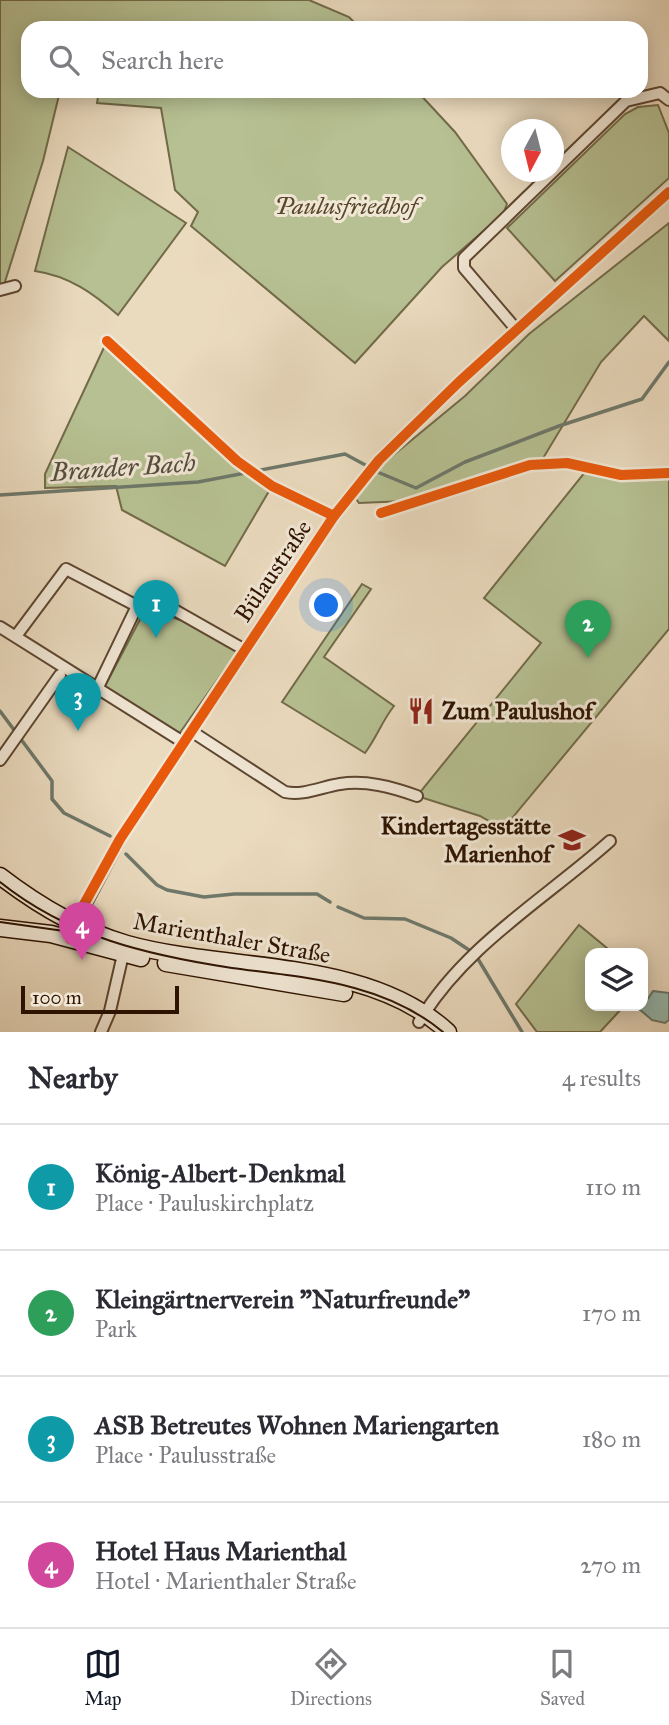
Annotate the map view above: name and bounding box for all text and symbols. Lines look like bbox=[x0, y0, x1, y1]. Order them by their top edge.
search box bbox=[21, 21, 648, 98]
icon: search bbox=[45, 41, 83, 79]
text: Search here bbox=[101, 44, 224, 76]
north arrow bbox=[501, 119, 564, 182]
park label: Paulusfriedhof bbox=[275, 191, 423, 221]
water label: Brander Bach bbox=[48, 446, 197, 488]
street label: Bülaustraße bbox=[228, 514, 318, 628]
pin: 1 bbox=[133, 580, 179, 638]
your location bbox=[309, 588, 343, 622]
pin: 2 bbox=[565, 600, 611, 658]
pin: 3 bbox=[55, 673, 101, 731]
restaurant icon: Zum Paulushof bbox=[406, 696, 436, 726]
place label: Zum Paulushof bbox=[442, 696, 597, 726]
place label: Kindertagesstätte Marienhof bbox=[380, 811, 555, 869]
school or university icon: Kindertagesstätte Marienhof bbox=[557, 825, 587, 855]
pin: 4 bbox=[59, 902, 105, 960]
street label: Marienthaler Straße bbox=[131, 906, 333, 970]
map controls bbox=[585, 948, 648, 1011]
button: layers bbox=[585, 948, 648, 1011]
scale bar bbox=[21, 983, 178, 1015]
text: 100 m bbox=[32, 986, 82, 1009]
text: Nearby bbox=[28, 1060, 118, 1096]
text: 4 results bbox=[562, 1064, 641, 1092]
text: König-Albert-Denkmal bbox=[95, 1157, 345, 1189]
text: 1 bbox=[46, 1173, 56, 1201]
text: 110 m bbox=[585, 1173, 641, 1201]
text: Place · Pauluskirchplatz bbox=[95, 1189, 314, 1217]
text: Kleingärtnerverein "Naturfreunde" bbox=[95, 1283, 470, 1315]
text: 2 bbox=[45, 1299, 57, 1327]
text: 170 m bbox=[582, 1299, 641, 1327]
text: Park bbox=[95, 1315, 137, 1343]
text: ASB Betreutes Wohnen Mariengarten bbox=[95, 1409, 499, 1441]
text: 3 bbox=[46, 1425, 56, 1453]
text: 180 m bbox=[582, 1425, 641, 1453]
text: Place · Paulusstraße bbox=[95, 1441, 276, 1469]
text: Hotel Haus Marienthal bbox=[95, 1535, 347, 1567]
text: 4 bbox=[45, 1551, 57, 1579]
text: 270 m bbox=[580, 1551, 641, 1579]
text: Hotel · Marienthaler Straße bbox=[95, 1567, 357, 1595]
tab: Map bbox=[84, 1645, 122, 1710]
tab: Directions bbox=[290, 1645, 372, 1710]
tab: Saved bbox=[540, 1645, 585, 1710]

